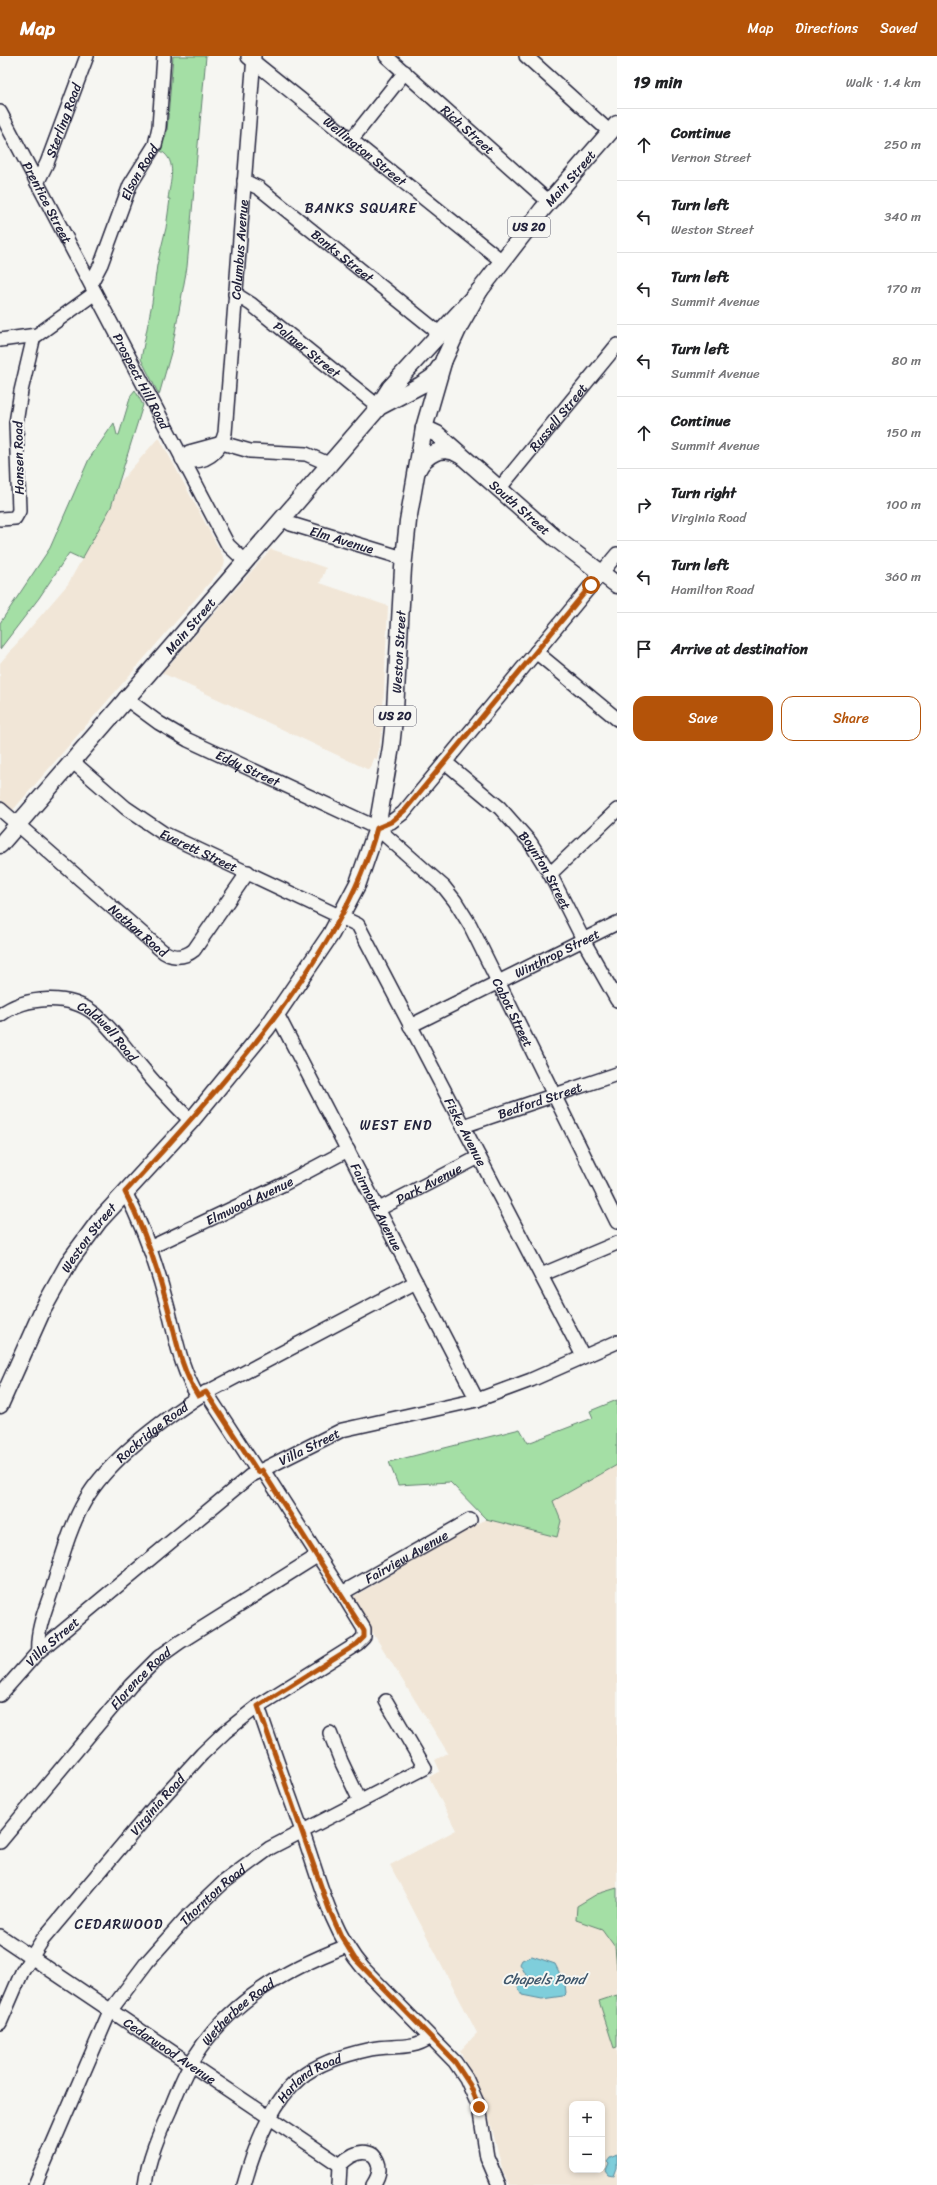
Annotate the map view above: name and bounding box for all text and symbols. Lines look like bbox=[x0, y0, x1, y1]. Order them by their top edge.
text: Map bbox=[20, 12, 55, 45]
text: Map bbox=[747, 16, 773, 41]
text: Directions bbox=[795, 16, 858, 41]
text: Saved bbox=[880, 16, 917, 41]
text: 19 min bbox=[633, 67, 682, 97]
text: Walk · 1.4 km bbox=[846, 71, 921, 94]
street label: Sterling Road bbox=[39, 79, 88, 161]
street label: Rich Street bbox=[435, 99, 500, 161]
street label: Wellington Street bbox=[318, 110, 412, 193]
text: Continue bbox=[671, 120, 731, 146]
text: 250 m bbox=[884, 133, 921, 156]
icon: ahead bbox=[633, 134, 655, 156]
street label: Elson Road bbox=[114, 139, 165, 204]
street label: Main Street bbox=[539, 145, 602, 212]
text: Vernon Street bbox=[671, 146, 751, 169]
street label: Prentice Street bbox=[16, 157, 78, 248]
text: Turn left bbox=[671, 192, 729, 218]
district label: BANKS SQUARE bbox=[305, 196, 417, 221]
street label: Columbus Avenue bbox=[224, 199, 255, 301]
text: 340 m bbox=[884, 205, 921, 228]
icon: left bbox=[633, 206, 655, 228]
road number: US 20 bbox=[508, 217, 550, 237]
text: Weston Street bbox=[671, 218, 754, 241]
street label: Banks Street bbox=[306, 223, 379, 289]
text: Turn left bbox=[671, 264, 729, 290]
text: 170 m bbox=[886, 277, 921, 300]
icon: left bbox=[633, 278, 655, 300]
text: Summit Avenue bbox=[671, 290, 760, 313]
street label: Palmer Street bbox=[268, 315, 346, 384]
street label: Prospect Hill Road bbox=[106, 329, 177, 435]
text: Turn left bbox=[671, 336, 729, 362]
text: 80 m bbox=[892, 349, 921, 372]
icon: left bbox=[633, 350, 655, 372]
text: Summit Avenue bbox=[671, 362, 760, 385]
street label: Russell Street bbox=[523, 378, 594, 457]
text: Continue bbox=[671, 408, 731, 434]
street label: Hansen Road bbox=[6, 420, 31, 495]
text: 150 m bbox=[886, 421, 921, 444]
icon: ahead bbox=[633, 422, 655, 444]
text: Summit Avenue bbox=[671, 434, 760, 457]
street label: South Street bbox=[484, 474, 556, 541]
text: Turn right bbox=[671, 480, 736, 506]
text: 100 m bbox=[886, 493, 921, 516]
icon: right bbox=[633, 494, 655, 516]
text: Virginia Road bbox=[671, 506, 746, 529]
street label: Elm Avenue bbox=[307, 519, 377, 560]
text: Turn left bbox=[671, 552, 729, 578]
text: 360 m bbox=[885, 565, 921, 588]
icon: left bbox=[633, 566, 655, 588]
route start bbox=[582, 576, 600, 594]
text: Hamilton Road bbox=[671, 578, 754, 601]
street label: Main Street bbox=[159, 592, 222, 660]
street label: Weston Street bbox=[385, 609, 413, 694]
text: Arrive at destination bbox=[671, 636, 808, 662]
icon: arrive bbox=[633, 638, 655, 660]
button: Save bbox=[633, 696, 773, 741]
button: Share bbox=[781, 696, 921, 741]
road number: US 20 bbox=[374, 706, 416, 726]
street label: Eddy Street bbox=[212, 743, 285, 794]
street label: Everett Street bbox=[156, 822, 242, 879]
street label: Boynton Street bbox=[513, 825, 577, 914]
street label: Nathan Road bbox=[103, 898, 173, 964]
street label: Winthrop Street bbox=[510, 922, 604, 984]
street label: Cabot Street bbox=[486, 974, 540, 1051]
street label: Caldwell Road bbox=[74, 994, 144, 1068]
street label: Bedford Street bbox=[495, 1076, 586, 1126]
street label: Fiske Avenue bbox=[438, 1093, 493, 1171]
district label: WEST END bbox=[360, 1113, 432, 1138]
street label: Park Avenue bbox=[392, 1157, 466, 1210]
street label: Fairmont Avenue bbox=[344, 1159, 409, 1255]
street label: Elmwood Avenue bbox=[202, 1170, 298, 1232]
street label: Weston Street bbox=[55, 1197, 123, 1277]
street label: Rockridge Road bbox=[110, 1395, 194, 1469]
street label: Villa Street bbox=[275, 1422, 344, 1472]
street label: Fairview Avenue bbox=[360, 1524, 453, 1590]
street label: Villa Street bbox=[20, 1611, 85, 1672]
street label: Florence Road bbox=[104, 1640, 177, 1715]
street label: Virginia Road bbox=[124, 1768, 191, 1841]
street label: Thornton Road bbox=[174, 1858, 252, 1931]
district label: CEDARWOOD bbox=[75, 1912, 163, 1937]
water label: Chapels Pond bbox=[503, 1967, 589, 1992]
street label: Wetherbee Road bbox=[195, 1972, 280, 2050]
street label: Cedarwood Avenue bbox=[119, 2011, 221, 2091]
street label: Harland Road bbox=[271, 2047, 346, 2108]
route end bbox=[470, 2098, 488, 2116]
map controls bbox=[569, 2101, 605, 2173]
button: + bbox=[569, 2101, 605, 2137]
button: − bbox=[569, 2137, 605, 2173]

